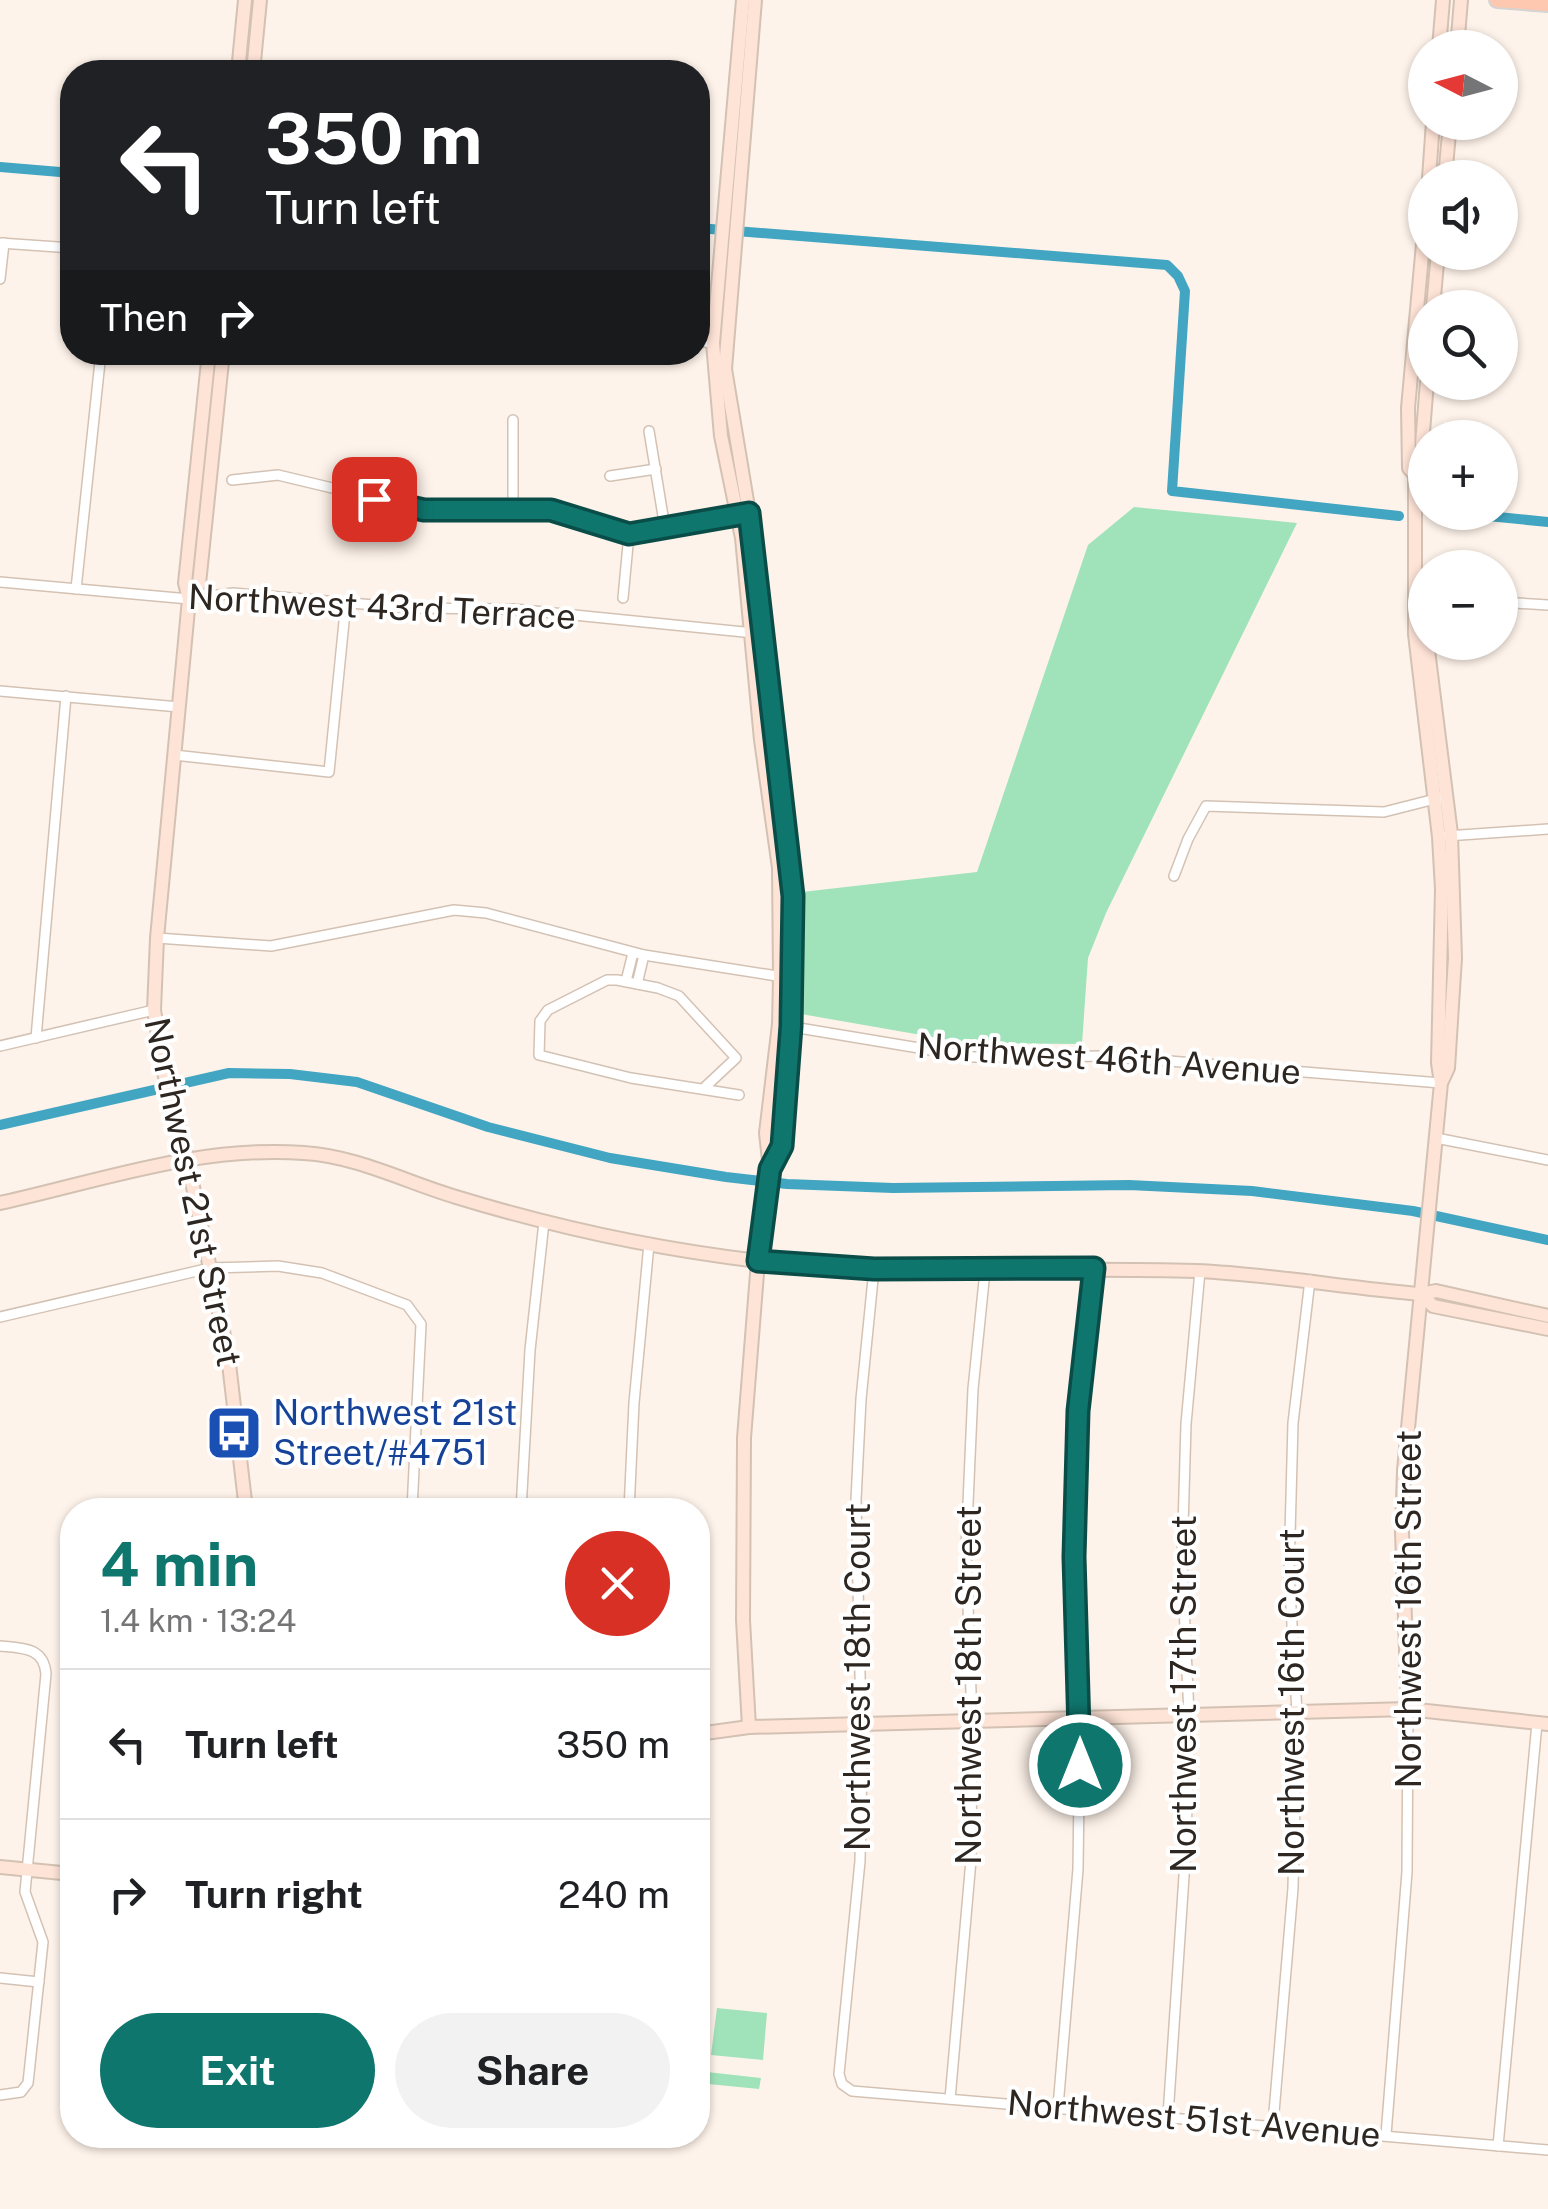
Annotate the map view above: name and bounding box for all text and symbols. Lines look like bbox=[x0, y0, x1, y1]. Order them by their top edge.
north arrow bbox=[1408, 30, 1518, 140]
map controls bbox=[1408, 30, 1518, 660]
text: 350 m bbox=[265, 97, 482, 180]
icon: left bbox=[100, 100, 230, 230]
button: sound bbox=[1408, 160, 1518, 270]
text: Turn left bbox=[265, 181, 441, 234]
icon: right bbox=[208, 290, 263, 345]
button: search bbox=[1408, 290, 1518, 400]
text: Then bbox=[100, 295, 188, 340]
button: + bbox=[1408, 420, 1518, 530]
pin bbox=[332, 457, 417, 542]
icon: arrive bbox=[347, 472, 402, 527]
button: − bbox=[1408, 550, 1518, 660]
street label: Northwest 43rd Terrace bbox=[187, 576, 577, 637]
street label: Northwest 21st Street bbox=[137, 1014, 250, 1370]
street label: Northwest 46th Avenue bbox=[916, 1025, 1302, 1092]
place label: Northwest 21st Street/#4751 bbox=[273, 1392, 517, 1473]
bus stop icon: Northwest 21st Street/#4751 bbox=[204, 1403, 264, 1463]
street label: Northwest 16th Street bbox=[1388, 1430, 1429, 1788]
street label: Northwest 18th Court bbox=[837, 1503, 878, 1851]
street label: Northwest 18th Street bbox=[948, 1505, 989, 1865]
street label: Northwest 17th Street bbox=[1163, 1515, 1204, 1873]
street label: Northwest 16th Court bbox=[1271, 1528, 1312, 1876]
text: 4 min bbox=[100, 1529, 258, 1600]
button: close bbox=[565, 1531, 670, 1636]
text: 1.4 km · 13:24 bbox=[100, 1602, 296, 1639]
position arrow bbox=[1028, 1713, 1132, 1817]
icon: left bbox=[100, 1717, 155, 1772]
text: Turn left bbox=[185, 1722, 339, 1767]
text: 350 m bbox=[556, 1722, 670, 1767]
icon: right bbox=[100, 1867, 155, 1922]
text: Turn right bbox=[185, 1872, 363, 1917]
text: 240 m bbox=[558, 1872, 670, 1917]
button: Exit bbox=[100, 2013, 375, 2128]
button: Share bbox=[395, 2013, 670, 2128]
street label: Northwest 51st Avenue bbox=[1006, 2082, 1382, 2155]

